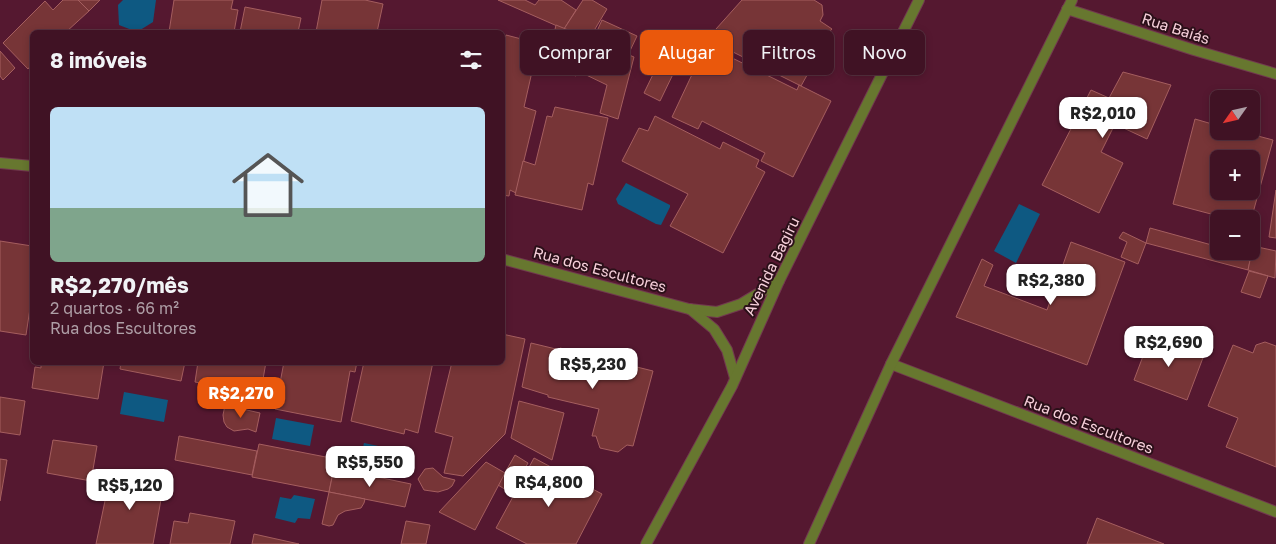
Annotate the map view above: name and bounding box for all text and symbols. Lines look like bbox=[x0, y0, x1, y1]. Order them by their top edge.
street label: Rua Baiás bbox=[1140, 9, 1212, 47]
chip: Comprar bbox=[520, 30, 630, 75]
chip: Alugar bbox=[640, 30, 733, 75]
chip: Filtros bbox=[743, 30, 834, 75]
chip: Novo bbox=[844, 30, 925, 75]
icon: filters bbox=[457, 46, 485, 74]
text: 8 imóveis bbox=[50, 47, 147, 73]
north arrow bbox=[1210, 90, 1260, 140]
map controls bbox=[1210, 90, 1260, 260]
pin: R$2,010 bbox=[1057, 96, 1149, 139]
text: R$2,010 bbox=[1070, 103, 1136, 123]
icon: home bbox=[223, 140, 313, 230]
button: + bbox=[1210, 150, 1260, 200]
button: − bbox=[1210, 210, 1260, 260]
street label: Avenida Bagiru bbox=[739, 214, 803, 318]
street label: Rua dos Escultores bbox=[531, 243, 669, 295]
pin: R$2,380 bbox=[1005, 264, 1097, 306]
text: R$2,380 bbox=[1017, 270, 1085, 290]
text: R$2,270/mês bbox=[50, 272, 189, 298]
text: 2 quartos · 66 m² bbox=[50, 298, 179, 318]
text: Rua dos Escultores bbox=[50, 318, 196, 338]
pin: R$2,690 bbox=[1123, 326, 1215, 368]
text: R$2,690 bbox=[1135, 332, 1203, 352]
pin: R$5,230 bbox=[547, 348, 639, 390]
text: R$5,230 bbox=[560, 354, 626, 374]
pin: R$2,270 bbox=[195, 376, 287, 419]
text: R$2,270 bbox=[208, 383, 274, 403]
street label: Rua dos Escultores bbox=[1022, 391, 1156, 457]
pin: R$5,550 bbox=[324, 446, 416, 488]
text: R$5,550 bbox=[337, 452, 403, 472]
pin: R$4,800 bbox=[503, 466, 595, 508]
pin: R$5,120 bbox=[84, 468, 176, 511]
text: R$4,800 bbox=[515, 472, 583, 492]
text: R$5,120 bbox=[97, 475, 163, 495]

